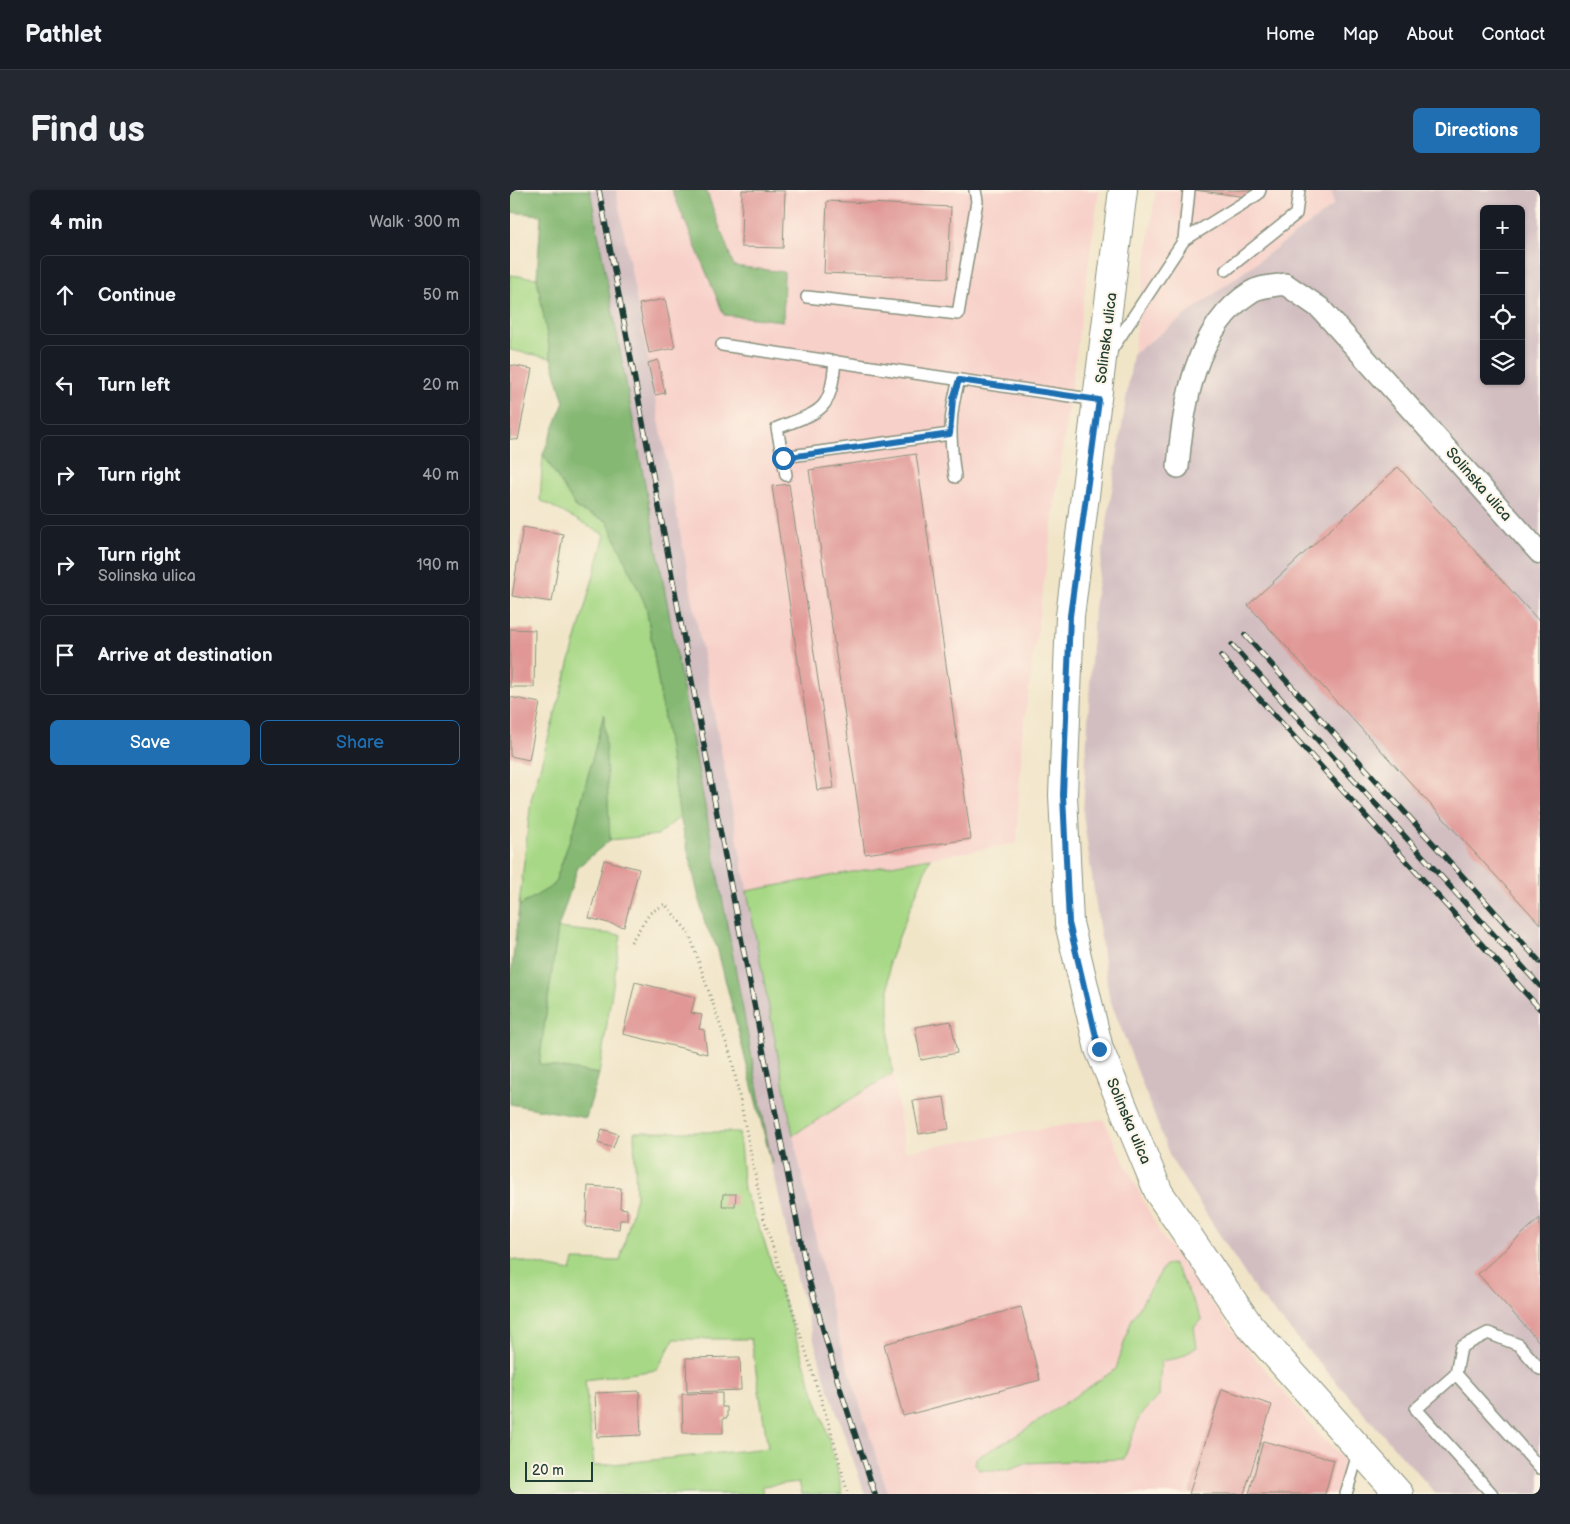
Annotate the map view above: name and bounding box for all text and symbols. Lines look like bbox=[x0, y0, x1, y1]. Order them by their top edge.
text: Pathlet bbox=[25, 20, 102, 49]
text: Home bbox=[1266, 24, 1315, 45]
text: Map bbox=[1343, 24, 1379, 45]
text: About bbox=[1407, 24, 1454, 45]
text: Contact bbox=[1482, 24, 1545, 45]
button: Directions bbox=[1413, 108, 1540, 153]
text: Find us bbox=[30, 109, 145, 152]
map controls bbox=[1480, 205, 1525, 385]
button: + bbox=[1480, 205, 1525, 250]
text: 4 min bbox=[50, 210, 103, 235]
text: Walk · 300 m bbox=[369, 213, 460, 232]
button: − bbox=[1480, 250, 1525, 295]
icon: ahead bbox=[51, 281, 79, 309]
text: Continue bbox=[98, 284, 176, 307]
text: 50 m bbox=[423, 286, 459, 305]
street label: Solinska ulica bbox=[1091, 291, 1122, 385]
button: locate bbox=[1480, 295, 1525, 340]
button: layers bbox=[1480, 340, 1525, 385]
icon: left bbox=[51, 371, 79, 399]
text: Turn left bbox=[98, 374, 170, 397]
text: 20 m bbox=[423, 376, 459, 395]
street label: Solinska ulica bbox=[1441, 444, 1516, 525]
route start bbox=[772, 447, 795, 470]
icon: right bbox=[51, 461, 79, 489]
text: Turn right bbox=[98, 464, 181, 487]
text: 40 m bbox=[422, 466, 459, 485]
text: Turn right bbox=[98, 544, 181, 567]
icon: right bbox=[51, 551, 79, 579]
text: 190 m bbox=[417, 556, 459, 575]
text: Solinska ulica bbox=[98, 567, 196, 586]
icon: arrive bbox=[51, 641, 79, 669]
text: Arrive at destination bbox=[98, 644, 273, 667]
button: Save bbox=[50, 720, 250, 765]
button: Share bbox=[260, 720, 460, 765]
route end bbox=[1088, 1038, 1111, 1061]
street label: Solinska ulica bbox=[1102, 1075, 1155, 1167]
scale bar bbox=[525, 1459, 592, 1482]
text: 20 m bbox=[532, 1462, 564, 1479]

